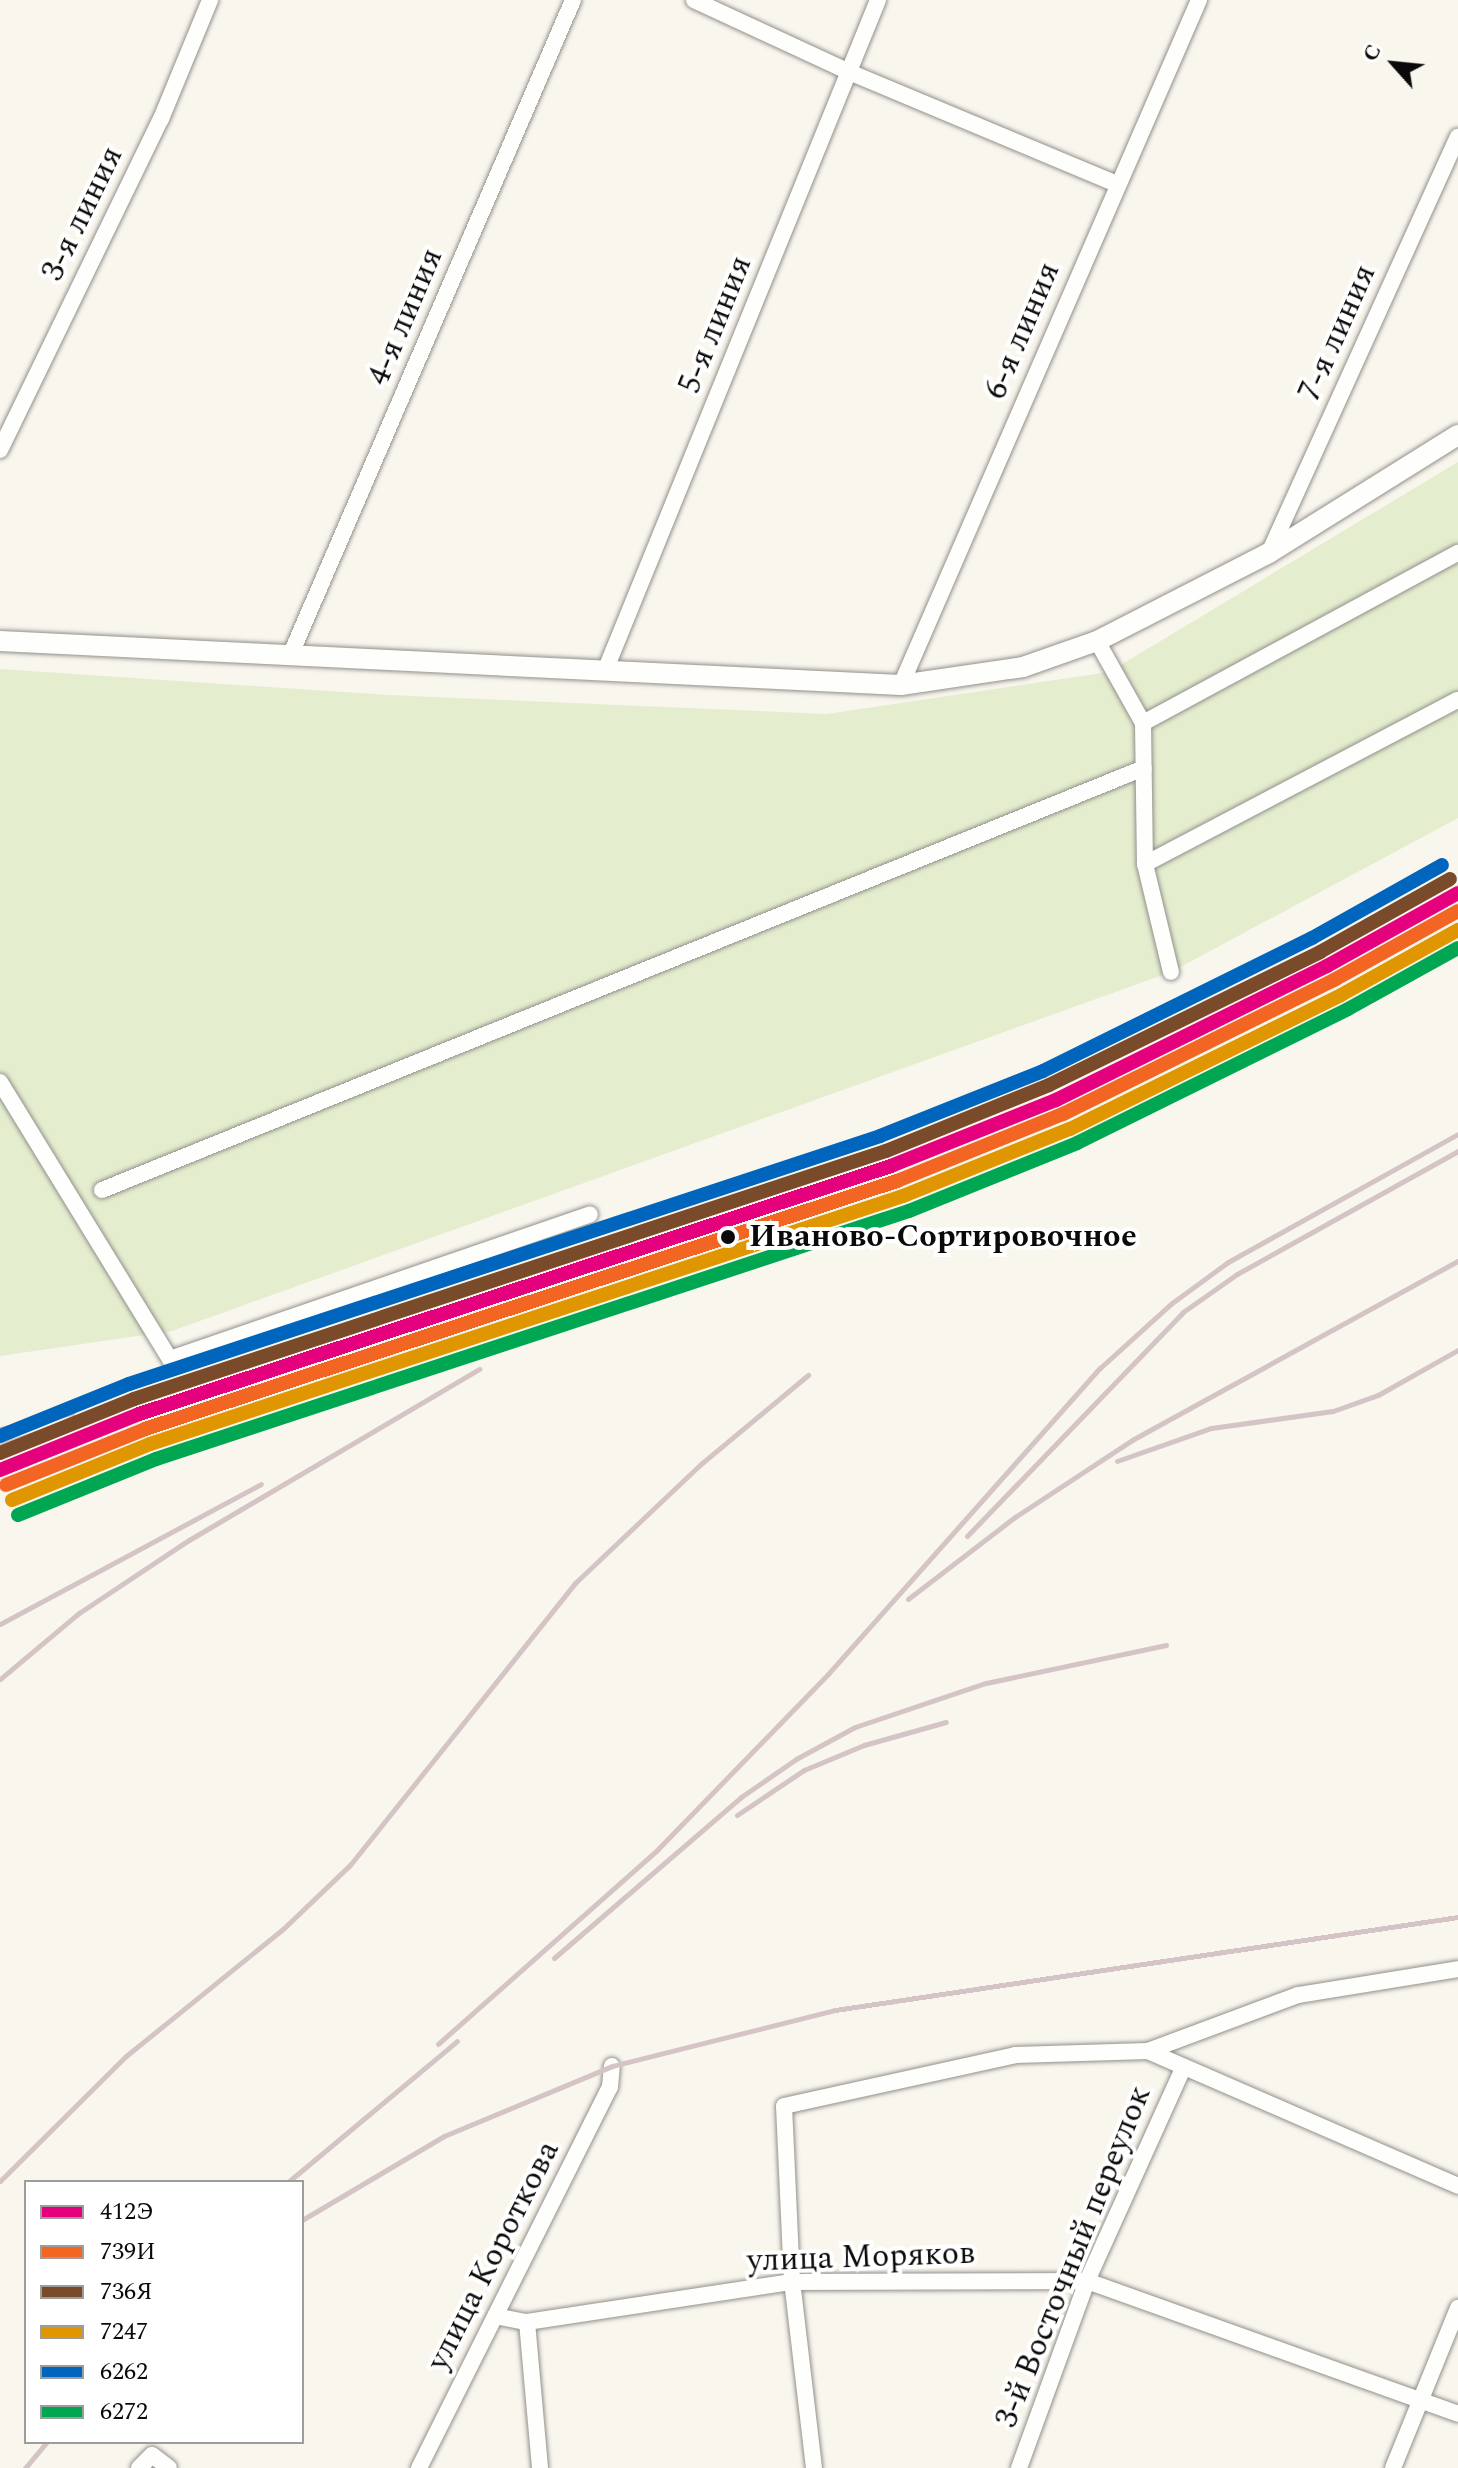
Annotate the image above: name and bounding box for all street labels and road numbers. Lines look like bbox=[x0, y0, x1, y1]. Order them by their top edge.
street label: 3-я линия bbox=[34, 140, 132, 288]
street label: 4-я линия bbox=[360, 243, 452, 391]
street label: 5-я линия bbox=[671, 251, 761, 399]
street label: 6-я линия bbox=[977, 257, 1069, 405]
street label: 7-я линия bbox=[1291, 259, 1385, 407]
street label: 3-й Восточный переулок bbox=[988, 2081, 1160, 2433]
street label: улица Короткова bbox=[420, 2135, 568, 2377]
street label: улица Моряков bbox=[746, 2235, 976, 2281]

